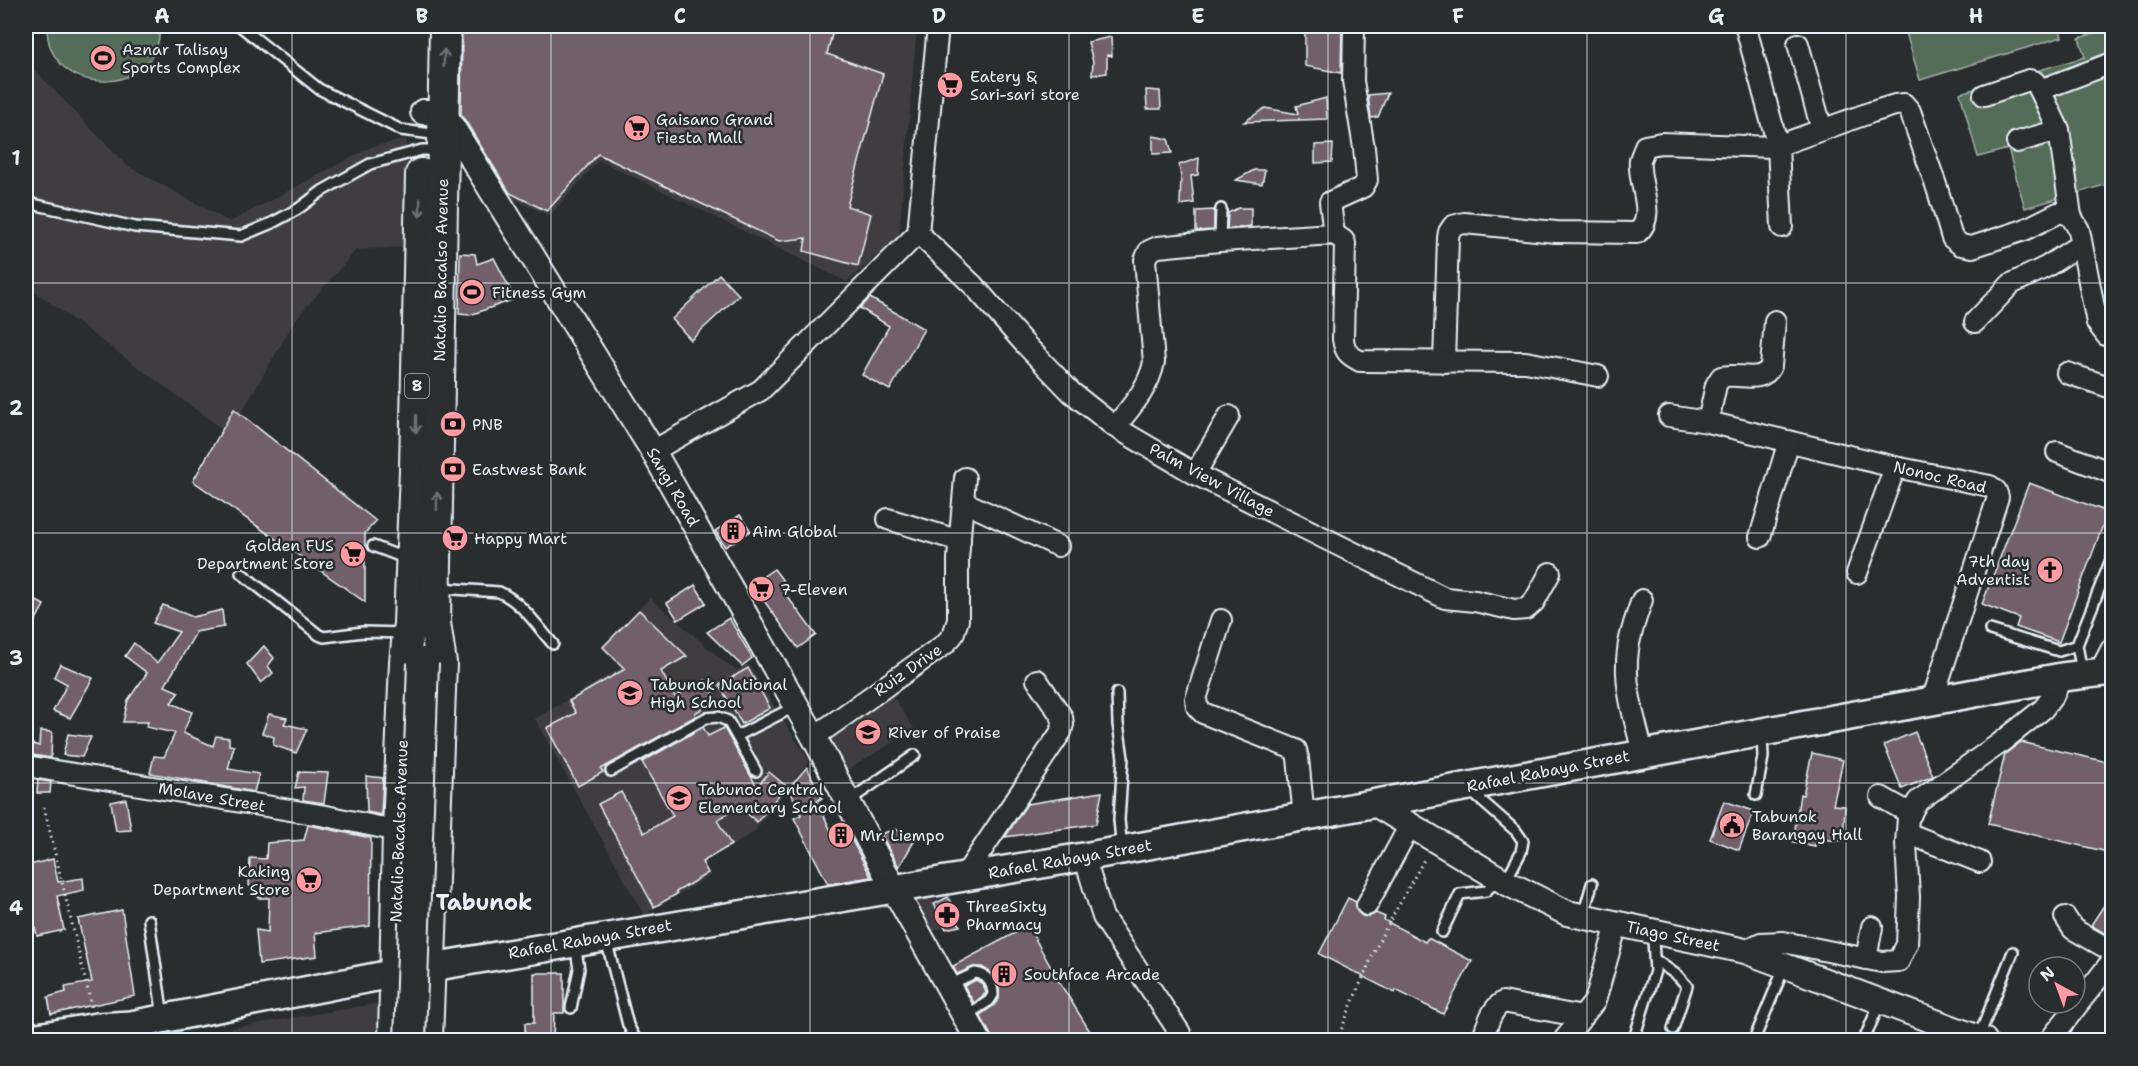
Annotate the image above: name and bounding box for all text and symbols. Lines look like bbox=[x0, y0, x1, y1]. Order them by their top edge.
text: A bbox=[154, 3, 170, 29]
text: B bbox=[416, 3, 428, 29]
text: C bbox=[674, 3, 686, 29]
text: D bbox=[932, 3, 946, 29]
text: E bbox=[1191, 3, 1205, 29]
text: F bbox=[1452, 3, 1464, 29]
text: G bbox=[1708, 3, 1724, 29]
text: H bbox=[1969, 3, 1983, 29]
place label: Aznar Talisay Sports Complex bbox=[122, 39, 240, 78]
sports icon: Aznar Talisay Sports Complex bbox=[88, 43, 118, 73]
one-way arrow bbox=[439, 49, 450, 69]
place label: Eatery & Sari-sari store bbox=[970, 66, 1080, 105]
supermarket icon: Eatery & Sari-sari store bbox=[935, 70, 965, 100]
place label: Gaisano Grand Fiesta Mall bbox=[656, 109, 773, 148]
supermarket icon: Gaisano Grand Fiesta Mall bbox=[622, 113, 652, 143]
text: 1 bbox=[11, 145, 21, 171]
street label: Natalio Bacalso Avenue bbox=[429, 178, 453, 362]
one-way arrow bbox=[415, 198, 426, 218]
sports icon: Fitness Gym bbox=[457, 277, 487, 307]
place label: Fitness Gym bbox=[492, 282, 587, 303]
road number: 8 bbox=[405, 374, 429, 398]
text: 2 bbox=[9, 395, 23, 421]
bank icon: PNB bbox=[438, 409, 468, 439]
one-way arrow bbox=[410, 414, 422, 434]
place label: PNB bbox=[472, 414, 503, 435]
street label: Palm View Village bbox=[1146, 438, 1278, 522]
street label: Sangi Road bbox=[642, 444, 704, 530]
bank icon: Eastwest Bank bbox=[438, 454, 468, 484]
street label: Nonoc Road bbox=[1891, 456, 1989, 498]
place label: Eastwest Bank bbox=[472, 459, 587, 480]
one-way arrow bbox=[431, 492, 443, 512]
building icon: Aim Global bbox=[718, 516, 748, 546]
place label: Aim Global bbox=[752, 521, 838, 542]
supermarket icon: Happy Mart bbox=[440, 523, 470, 553]
place label: Happy Mart bbox=[474, 528, 567, 549]
place label: Golden FUS Department Store bbox=[197, 535, 334, 574]
supermarket icon: Golden FUS Department Store bbox=[338, 539, 368, 569]
place label: 7th day Adventist bbox=[1956, 551, 2030, 590]
church icon: 7th day Adventist bbox=[2035, 555, 2065, 585]
supermarket icon: 7-Eleven bbox=[746, 574, 776, 604]
place label: 7-Eleven bbox=[780, 579, 848, 600]
street label: Ruiz Drive bbox=[870, 639, 946, 701]
text: 3 bbox=[9, 645, 23, 671]
place label: Tabunok National High School bbox=[650, 674, 787, 713]
school or university icon: Tabunok National High School bbox=[615, 678, 645, 708]
school or university icon: River of Praise bbox=[853, 717, 883, 747]
place label: River of Praise bbox=[888, 722, 1001, 743]
street label: Natalio Bacalso Avenue bbox=[385, 739, 413, 923]
street label: Rafael Rabaya Street bbox=[1465, 745, 1631, 797]
street label: Molave Street bbox=[157, 777, 267, 817]
place label: Tabunoc Central Elementary School bbox=[698, 779, 842, 818]
school or university icon: Tabunoc Central Elementary School bbox=[664, 783, 694, 813]
place label: Tabunok Barangay Hall bbox=[1752, 806, 1862, 845]
public building icon: Tabunok Barangay Hall bbox=[1717, 810, 1747, 840]
building icon: Mr. Liempo bbox=[826, 820, 856, 850]
place label: Mr. Liempo bbox=[860, 825, 944, 846]
street label: Rafael Rabaya Street bbox=[987, 834, 1153, 884]
place label: Kaking Department Store bbox=[153, 861, 290, 900]
supermarket icon: Kaking Department Store bbox=[294, 865, 324, 895]
district label: Tabunok bbox=[436, 888, 532, 917]
text: 4 bbox=[9, 895, 23, 921]
place label: ThreeSixty Pharmacy bbox=[966, 896, 1047, 935]
pharmacy icon: ThreeSixty Pharmacy bbox=[932, 900, 962, 930]
street label: Rafael Rabaya Street bbox=[507, 914, 673, 964]
street label: Tiago Street bbox=[1624, 916, 1722, 956]
north arrow bbox=[2027, 955, 2087, 1015]
building icon: Southface Arcade bbox=[989, 959, 1019, 989]
text: N bbox=[2036, 962, 2059, 986]
place label: Southface Arcade bbox=[1024, 964, 1160, 985]

